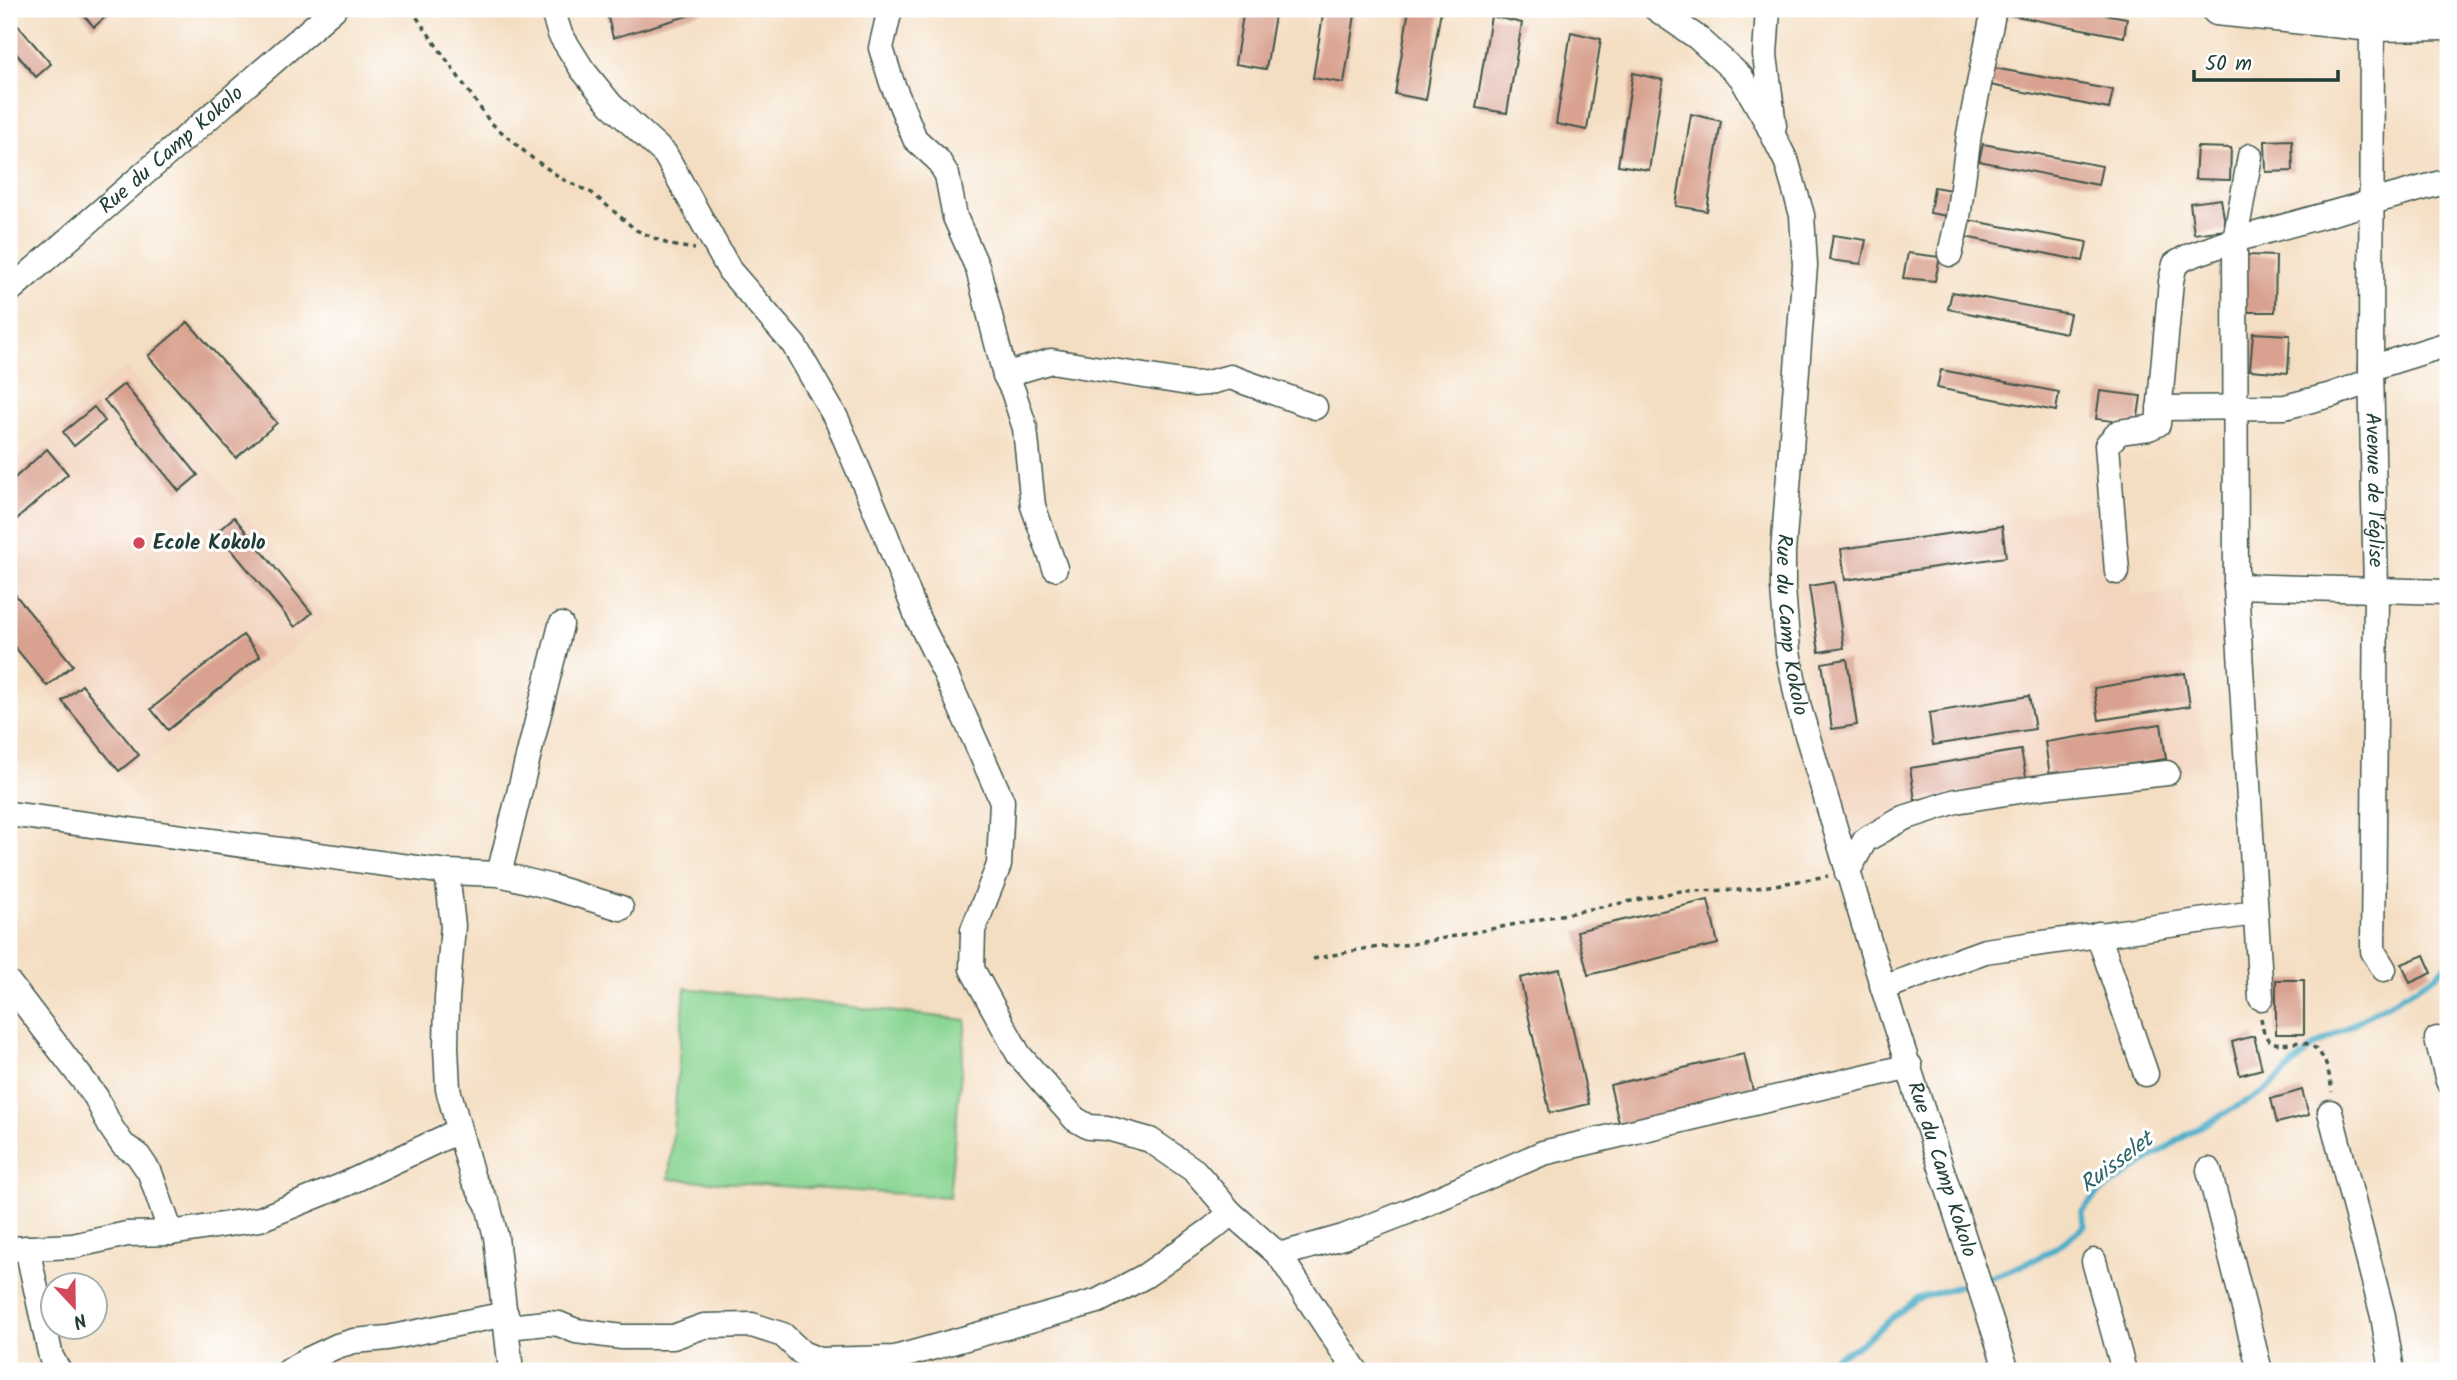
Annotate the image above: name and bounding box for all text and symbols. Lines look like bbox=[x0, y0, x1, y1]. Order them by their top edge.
scale bar bbox=[2194, 38, 2338, 82]
text: 50 m bbox=[2205, 48, 2252, 81]
street label: Rue du Camp Kokolo bbox=[92, 78, 251, 222]
street label: Avenue de l'église bbox=[2356, 412, 2392, 568]
place label: Ecole Kokolo bbox=[153, 527, 266, 560]
street label: Rue du Camp Kokolo bbox=[1766, 533, 1817, 720]
marker: Ecole Kokolo bbox=[131, 535, 147, 551]
street label: Rue du Camp Kokolo bbox=[1898, 1077, 1986, 1262]
water label: Ruisselet bbox=[2072, 1121, 2165, 1203]
north arrow bbox=[38, 1272, 108, 1342]
text: N bbox=[68, 1304, 91, 1336]

